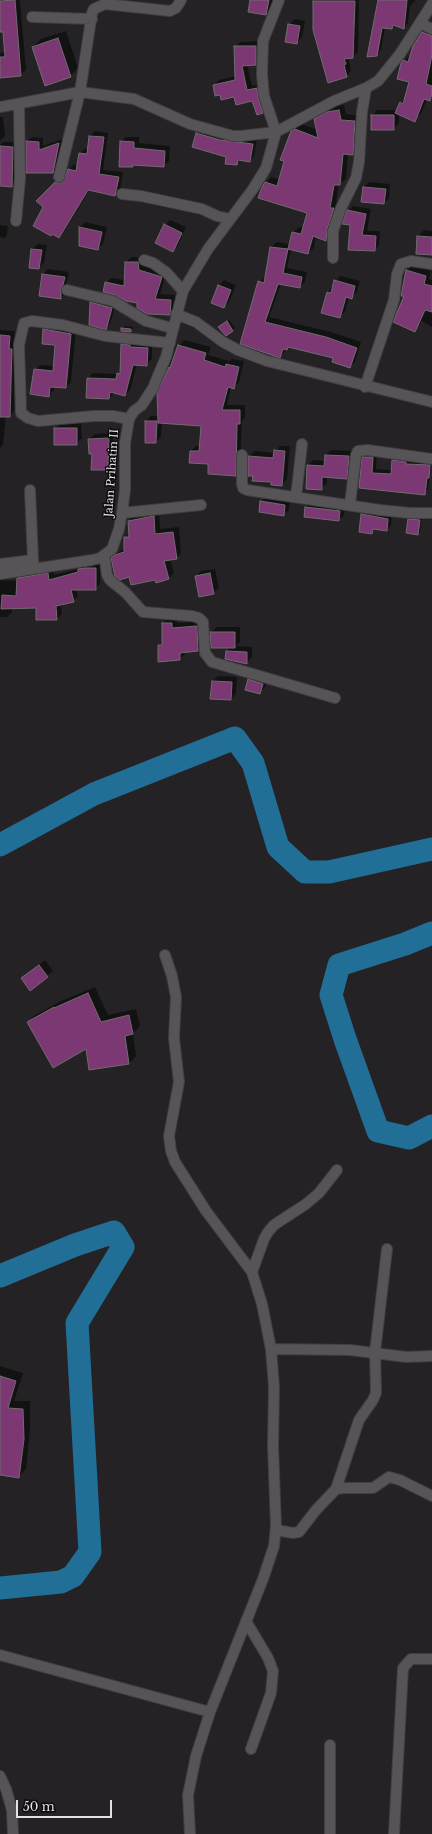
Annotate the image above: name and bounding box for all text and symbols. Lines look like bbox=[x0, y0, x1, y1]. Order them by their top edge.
street label: Jalan Prihatin II bbox=[102, 428, 122, 518]
scale bar bbox=[18, 1792, 114, 1818]
text: 50 m bbox=[23, 1799, 55, 1814]

